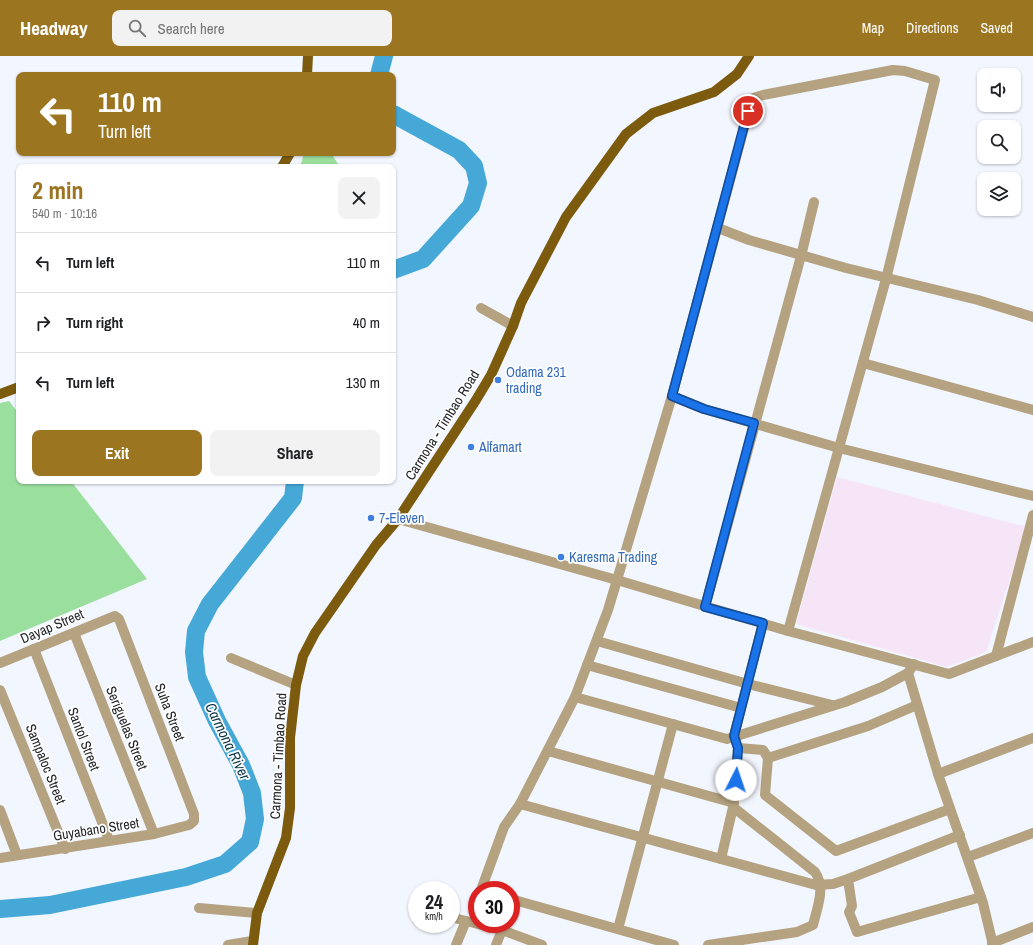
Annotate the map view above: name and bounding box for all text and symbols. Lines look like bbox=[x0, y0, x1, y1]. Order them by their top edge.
search box bbox=[112, 10, 392, 46]
text: Headway bbox=[20, 15, 88, 41]
icon: search bbox=[126, 17, 148, 39]
text: Search here bbox=[158, 18, 225, 39]
text: Map bbox=[862, 19, 884, 37]
text: Directions bbox=[906, 19, 958, 37]
text: Saved bbox=[980, 19, 1013, 37]
map controls bbox=[977, 68, 1021, 216]
button: sound bbox=[977, 68, 1021, 112]
text: 110 m bbox=[98, 83, 162, 121]
icon: left bbox=[32, 88, 84, 140]
pin bbox=[731, 94, 765, 128]
icon: arrive bbox=[737, 100, 759, 122]
text: Turn left bbox=[98, 119, 151, 144]
button: search bbox=[977, 120, 1021, 164]
button: layers bbox=[977, 172, 1021, 216]
text: 2 min bbox=[32, 174, 83, 206]
button: close bbox=[338, 177, 380, 219]
text: 540 m · 10:16 bbox=[32, 205, 97, 222]
icon: left bbox=[32, 252, 54, 274]
text: Turn left bbox=[66, 252, 114, 273]
text: 110 m bbox=[347, 252, 380, 273]
icon: right bbox=[32, 312, 54, 334]
text: Turn right bbox=[66, 312, 123, 333]
text: 40 m bbox=[353, 312, 380, 333]
place label: Odama 231 trading bbox=[506, 363, 567, 397]
street label: Carmona - Timbao Road bbox=[401, 367, 483, 483]
icon: left bbox=[32, 372, 54, 394]
text: Turn left bbox=[66, 372, 114, 393]
text: 130 m bbox=[346, 372, 380, 393]
marker: Odama 231 trading bbox=[493, 375, 503, 385]
button: Exit bbox=[32, 430, 202, 476]
button: Share bbox=[210, 430, 380, 476]
place label: Alfamart bbox=[478, 438, 522, 456]
marker: Alfamart bbox=[466, 442, 476, 452]
place label: 7-Eleven bbox=[379, 509, 424, 527]
marker: 7-Eleven bbox=[366, 513, 376, 523]
place label: Karesma Trading bbox=[569, 548, 658, 566]
marker: Karesma Trading bbox=[556, 552, 566, 562]
street label: Dayap Street bbox=[18, 605, 86, 647]
street label: Suha Street bbox=[151, 680, 189, 744]
street label: Seriguelas Street bbox=[102, 683, 152, 773]
street label: Carmona - Timbao Road bbox=[266, 692, 290, 820]
water label: Carmona River bbox=[200, 699, 256, 784]
street label: Santol Street bbox=[64, 705, 104, 773]
street label: Sampaloc Street bbox=[22, 721, 70, 807]
position arrow bbox=[715, 759, 757, 801]
street label: Guyabano Street bbox=[52, 813, 140, 845]
speed limit sign: 30 bbox=[468, 881, 520, 933]
text: 24 bbox=[425, 888, 443, 915]
text: km/h bbox=[425, 910, 443, 923]

